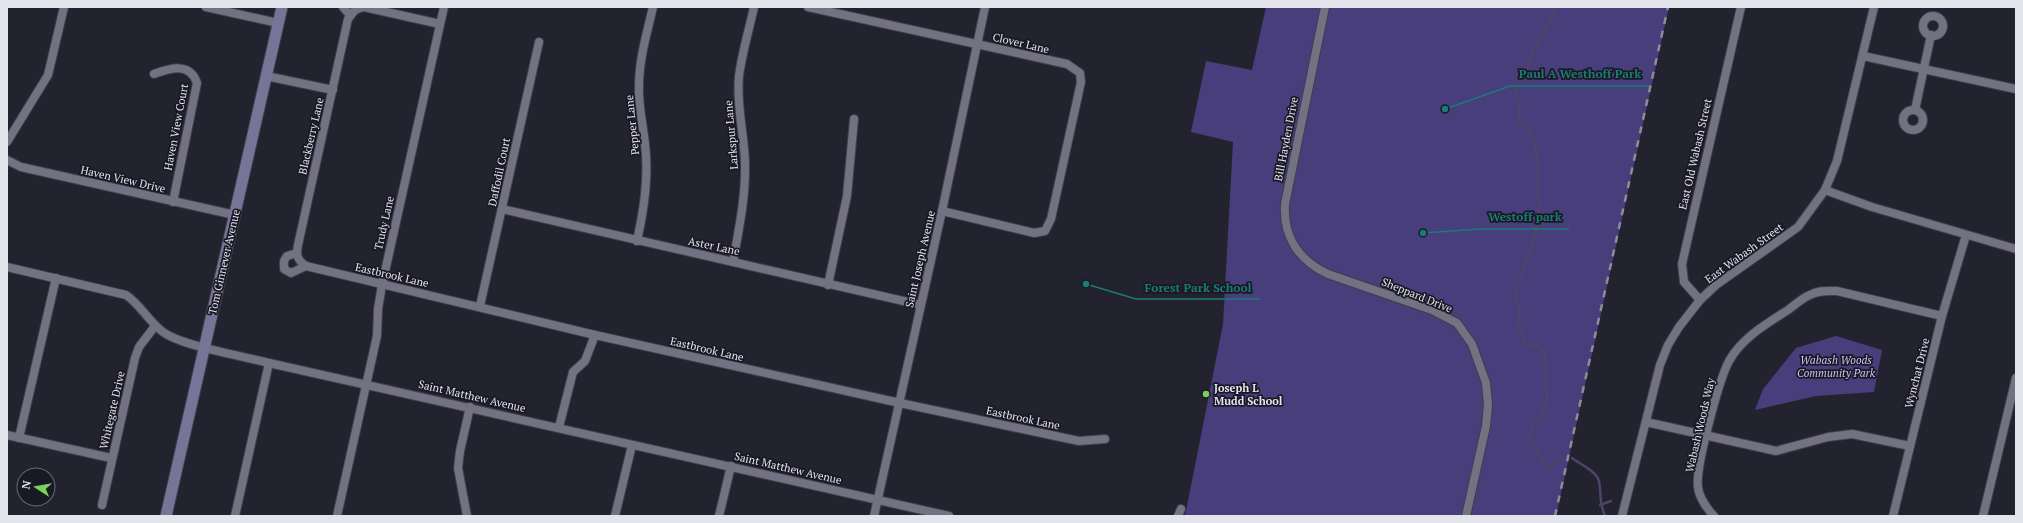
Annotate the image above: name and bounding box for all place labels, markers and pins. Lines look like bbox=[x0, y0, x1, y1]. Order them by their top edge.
callout: Paul A Westhoff Park bbox=[1510, 62, 1649, 86]
callout: Westoff park bbox=[1480, 205, 1569, 229]
callout: Forest Park School bbox=[1136, 275, 1260, 299]
place label: Joseph L Mudd School bbox=[1214, 381, 1283, 408]
marker: Joseph L Mudd School bbox=[1201, 389, 1211, 399]

